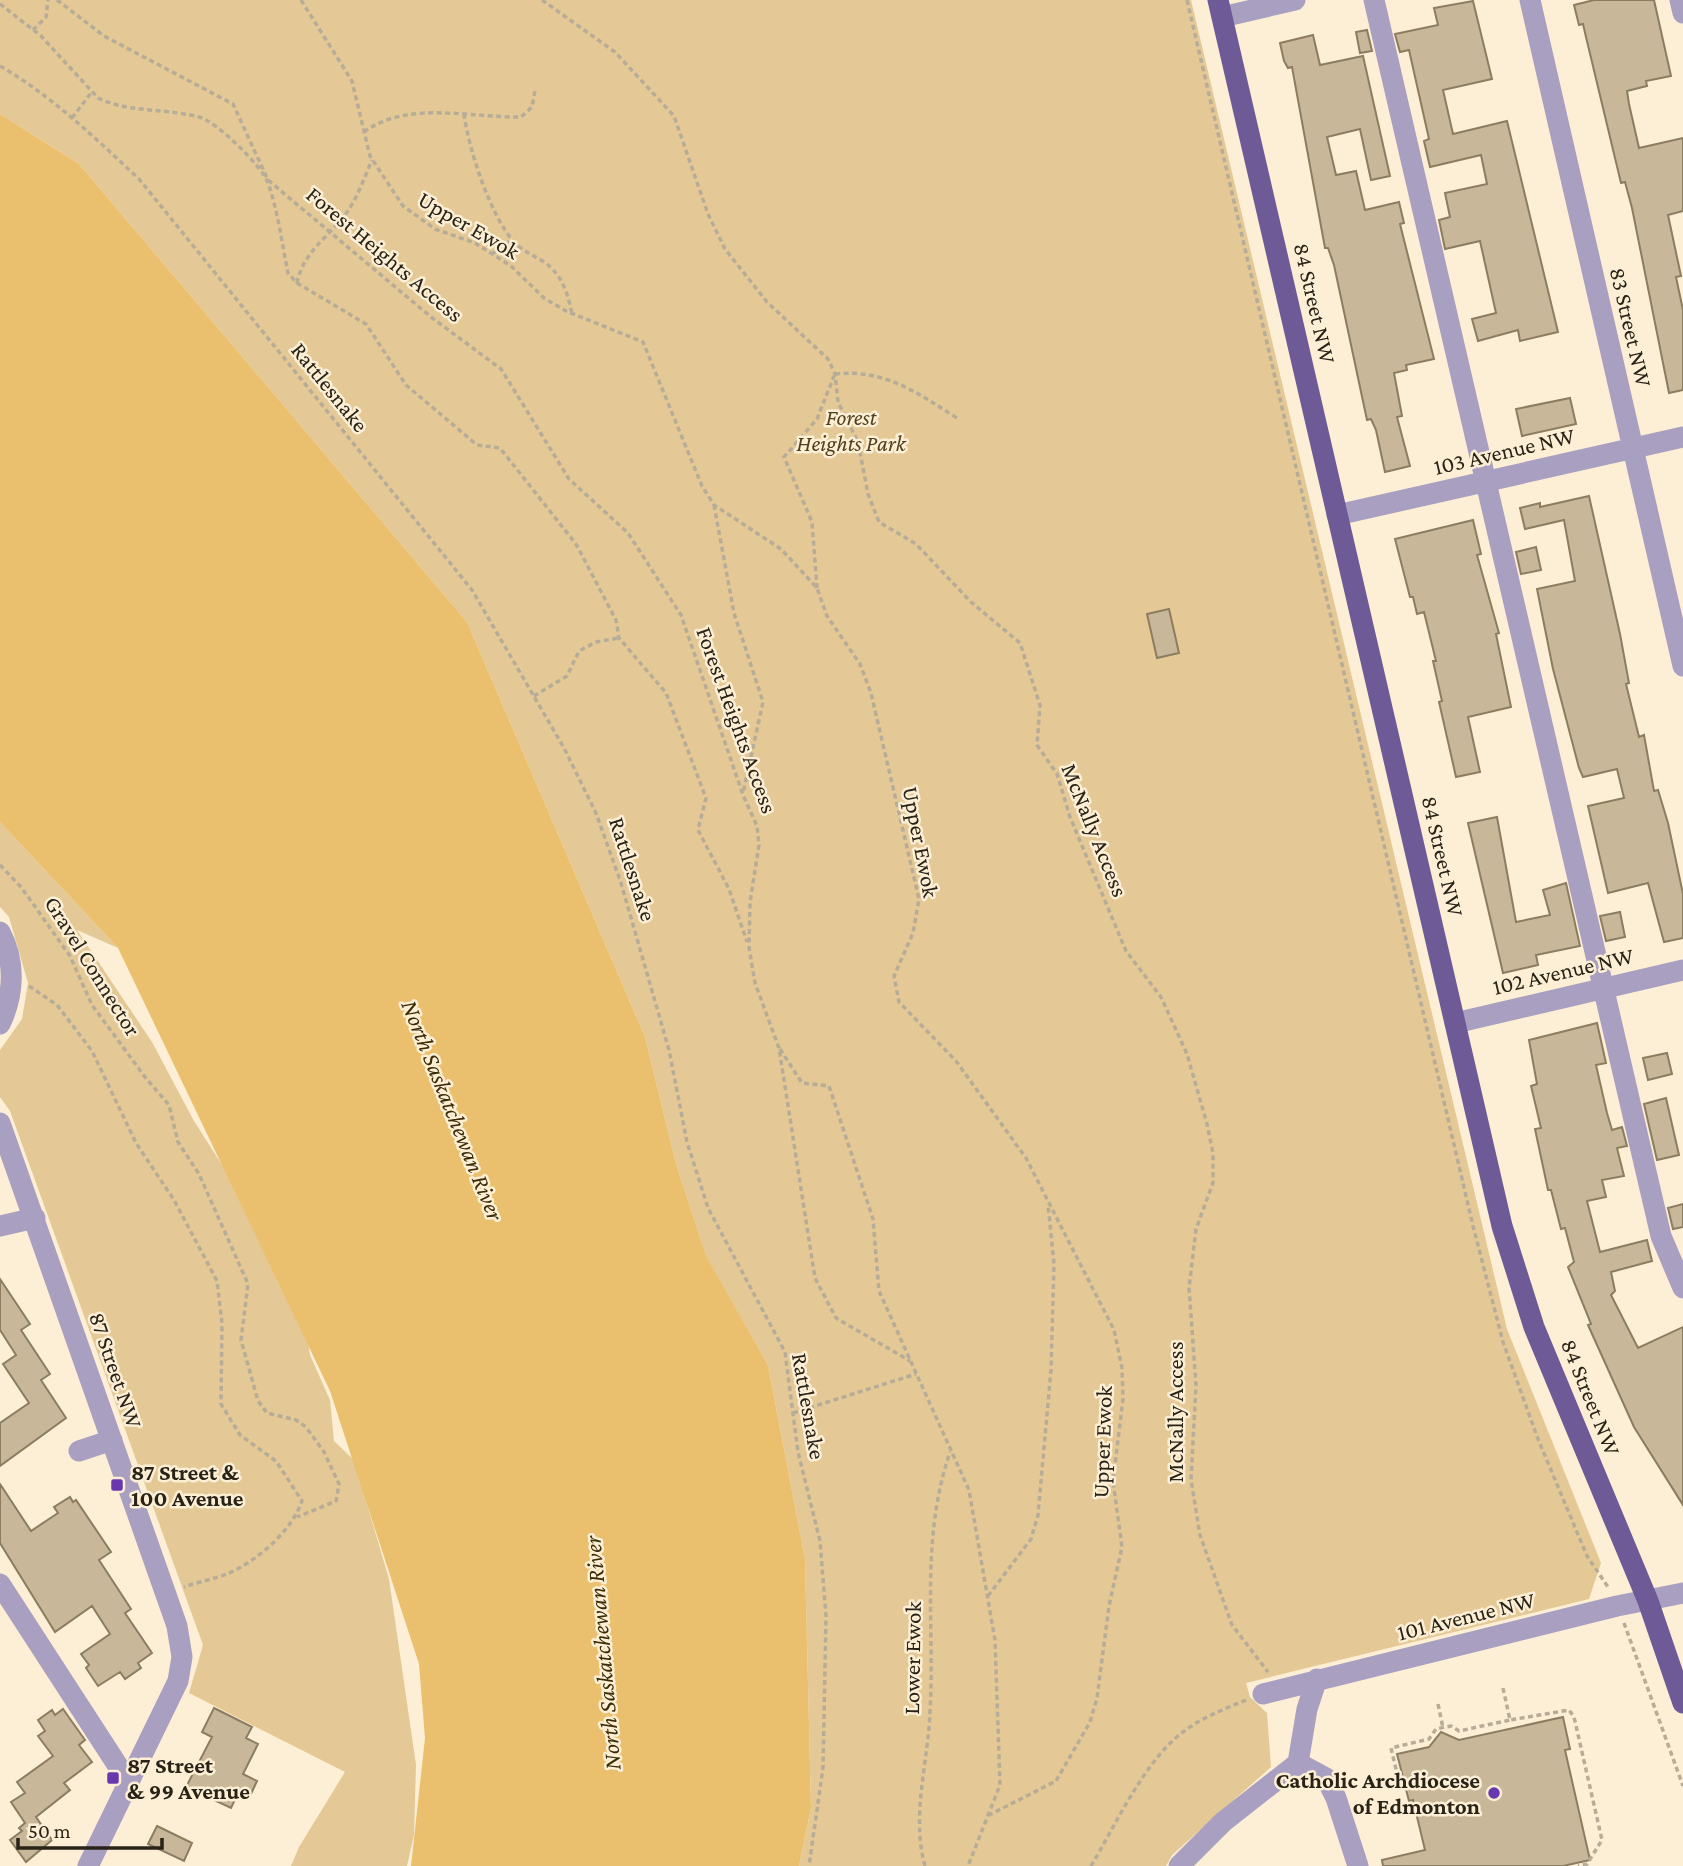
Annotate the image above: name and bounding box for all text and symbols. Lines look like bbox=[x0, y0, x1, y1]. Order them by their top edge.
street label: Forest Heights Access bbox=[301, 181, 469, 327]
street label: Upper Ewok bbox=[414, 186, 524, 264]
street label: 84 Street NW bbox=[1289, 240, 1342, 367]
street label: 83 Street NW bbox=[1605, 265, 1658, 390]
street label: Rattlesnake bbox=[286, 337, 374, 437]
park label: Forest Heights Park bbox=[796, 404, 907, 456]
street label: 103 Avenue NW bbox=[1431, 422, 1578, 480]
street label: Forest Heights Access bbox=[691, 623, 783, 817]
street label: McNally Access bbox=[1056, 760, 1134, 900]
street label: Upper Ewok bbox=[897, 784, 945, 900]
street label: 84 Street NW bbox=[1417, 793, 1470, 920]
street label: Rattlesnake bbox=[604, 814, 662, 924]
street label: Gravel Connector bbox=[40, 891, 146, 1041]
street label: 102 Avenue NW bbox=[1490, 942, 1637, 1000]
water label: North Saskatchewan River bbox=[396, 996, 510, 1225]
street label: 87 Street NW bbox=[84, 1309, 148, 1432]
street label: 84 Street NW bbox=[1556, 1335, 1626, 1460]
street label: McNally Access bbox=[1162, 1341, 1188, 1483]
street label: Rattlesnake bbox=[787, 1351, 831, 1461]
street label: Upper Ewok bbox=[1087, 1385, 1117, 1499]
place label: 87 Street & 100 Avenue bbox=[131, 1459, 244, 1511]
marker: 87 Street & 100 Avenue bbox=[109, 1477, 125, 1493]
water label: North Saskatchewan River bbox=[578, 1534, 626, 1771]
street label: 101 Avenue NW bbox=[1394, 1586, 1538, 1646]
street label: Lower Ewok bbox=[898, 1601, 926, 1715]
place label: 87 Street & 99 Avenue bbox=[127, 1752, 250, 1804]
place label: Catholic Archdiocese of Edmonton bbox=[1276, 1767, 1480, 1819]
marker: 87 Street & 99 Avenue bbox=[105, 1770, 121, 1786]
marker: Catholic Archdiocese of Edmonton bbox=[1486, 1785, 1502, 1801]
scale bar bbox=[18, 1806, 161, 1850]
text: 50 m bbox=[28, 1819, 71, 1843]

